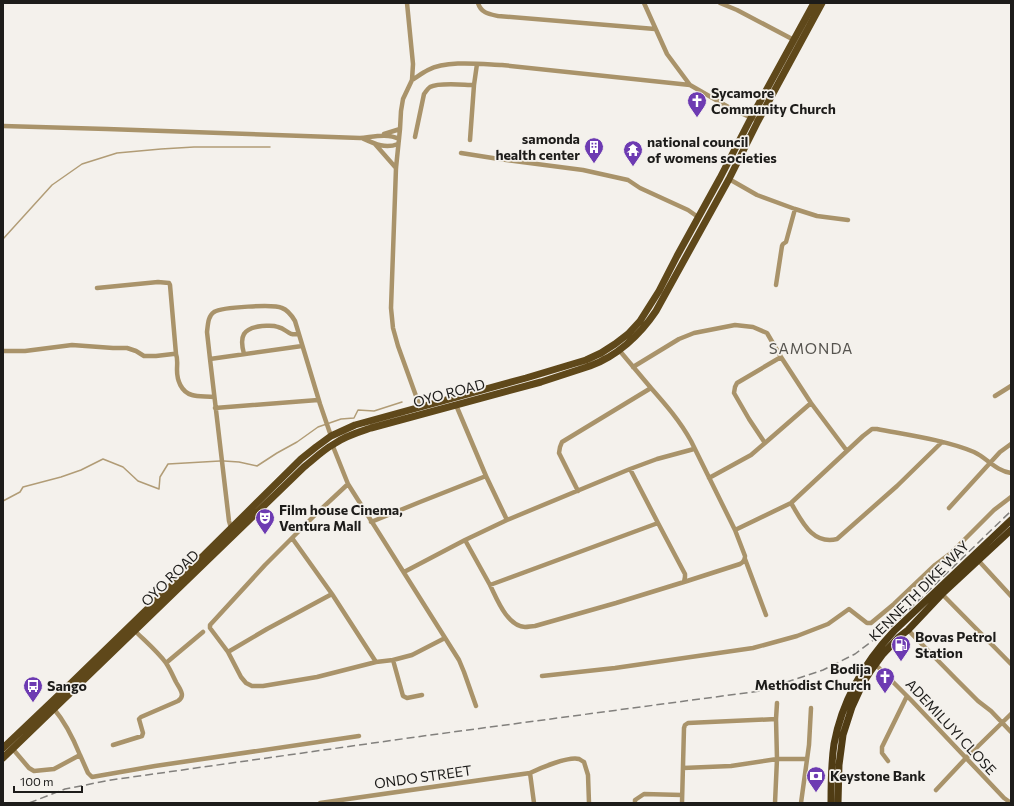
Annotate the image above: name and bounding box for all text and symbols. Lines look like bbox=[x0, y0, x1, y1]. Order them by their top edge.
place label: Sycamore Community Church bbox=[711, 84, 836, 117]
church icon: Sycamore Community Church bbox=[686, 90, 708, 118]
place label: samonda health center bbox=[495, 130, 580, 163]
place label: national council of womens societies bbox=[647, 133, 777, 166]
building icon: samonda health center bbox=[583, 136, 605, 164]
temple icon: national council of womens societies bbox=[622, 139, 644, 167]
district label: SAMONDA bbox=[769, 339, 853, 357]
street label: OYO ROAD bbox=[411, 375, 487, 410]
place label: Film house Cinema, Ventura Mall bbox=[279, 501, 403, 534]
theatre icon: Film house Cinema, Ventura Mall bbox=[254, 507, 276, 535]
street label: KENNETH DIKE WAY bbox=[865, 537, 972, 644]
street label: OYO ROAD bbox=[137, 546, 202, 609]
place label: Bovas Petrol Station bbox=[915, 628, 996, 661]
fuel station icon: Bovas Petrol Station bbox=[890, 634, 912, 662]
place label: Bodija Methodist Church bbox=[755, 660, 871, 693]
church icon: Bodija Methodist Church bbox=[874, 666, 896, 694]
bus stop icon: Sango bbox=[22, 675, 44, 703]
street label: ADEMILUYI CLOSE bbox=[903, 675, 1000, 778]
place label: Sango bbox=[47, 677, 87, 694]
street label: ONDO STREET bbox=[373, 761, 473, 792]
bank icon: Keystone Bank bbox=[805, 765, 827, 793]
place label: Keystone Bank bbox=[830, 767, 925, 784]
scale bar bbox=[14, 768, 82, 794]
text: 100 m bbox=[20, 774, 54, 788]

